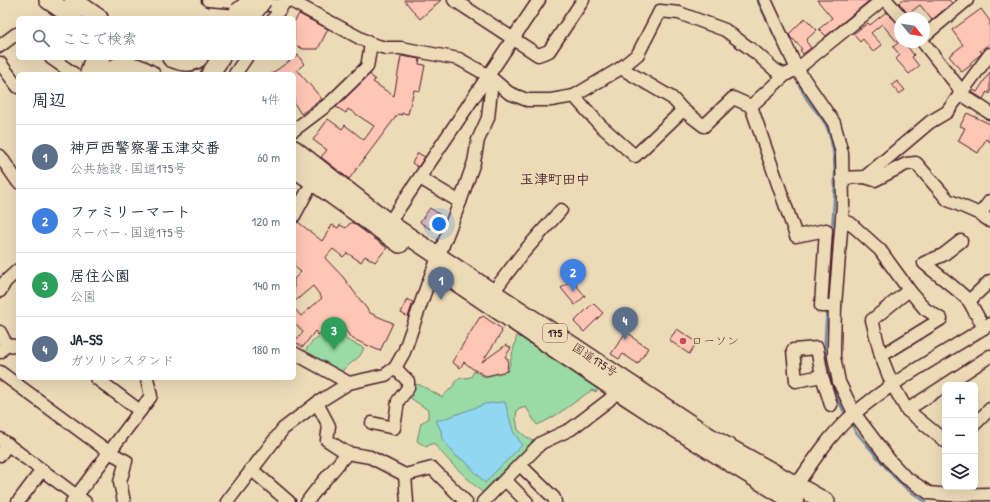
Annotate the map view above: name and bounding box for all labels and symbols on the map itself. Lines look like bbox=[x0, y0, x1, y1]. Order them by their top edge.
north arrow bbox=[894, 12, 930, 48]
district label: 玉津町田中 bbox=[520, 169, 590, 188]
your location bbox=[429, 214, 449, 234]
pin: 2 bbox=[560, 259, 586, 292]
pin: 1 bbox=[428, 267, 454, 300]
pin: 4 bbox=[612, 307, 638, 340]
pin: 3 bbox=[321, 317, 347, 350]
road number: 175 bbox=[543, 324, 567, 342]
place label: ローソン bbox=[691, 332, 739, 349]
marker: ローソン bbox=[678, 336, 688, 346]
street label: 国道175号 bbox=[569, 338, 621, 381]

